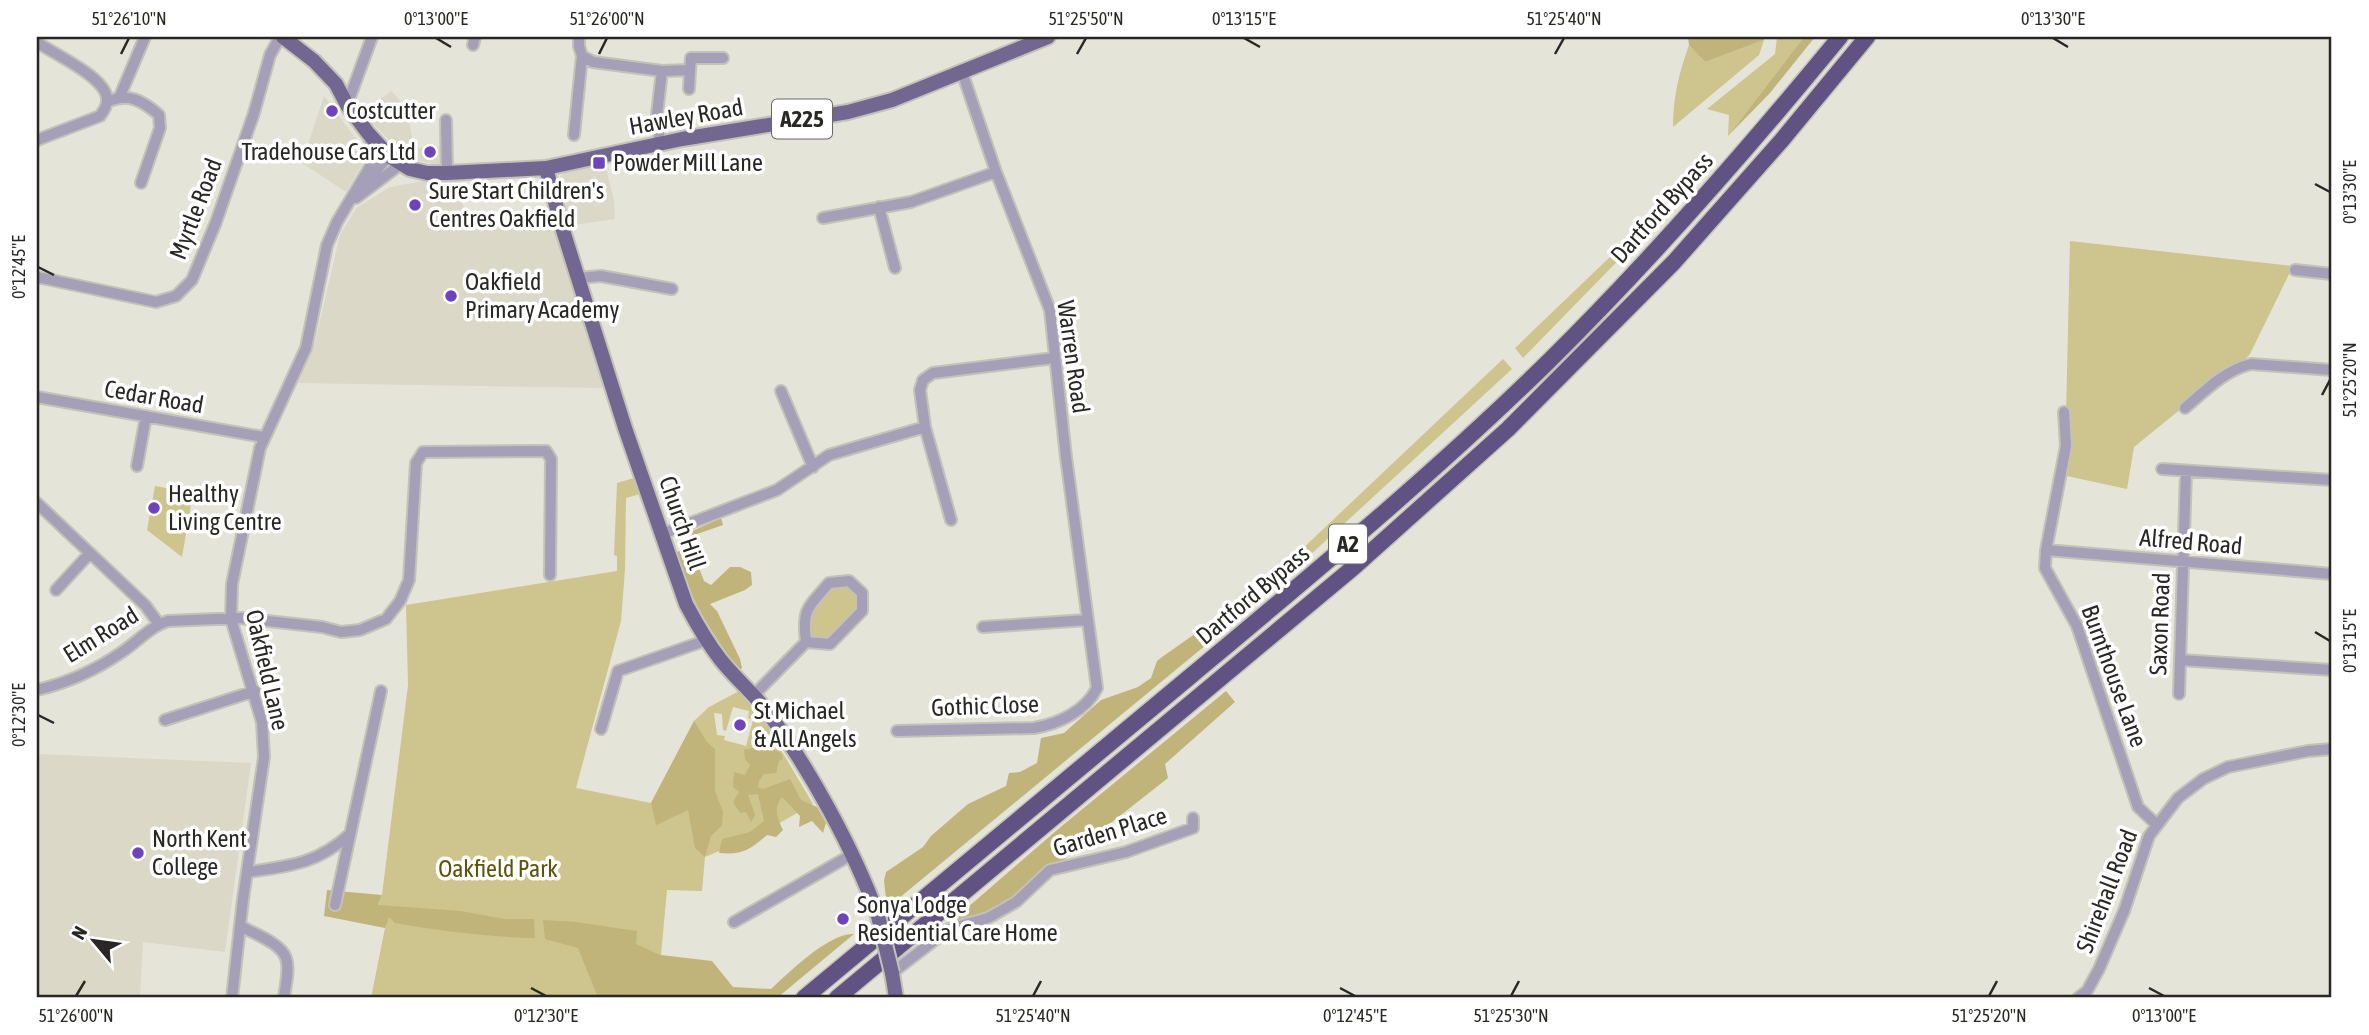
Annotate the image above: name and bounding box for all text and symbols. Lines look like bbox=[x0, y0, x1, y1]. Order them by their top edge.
text: 51°26'10"N bbox=[91, 8, 167, 29]
text: 0°13'00"E bbox=[404, 8, 468, 29]
text: 51°26'00"N bbox=[569, 8, 645, 29]
text: 51°25'50"N bbox=[1048, 8, 1124, 29]
text: 0°13'15"E bbox=[1212, 8, 1276, 29]
text: 51°25'40"N bbox=[1526, 8, 1602, 29]
text: 0°13'30"E bbox=[2021, 8, 2085, 29]
street label: Hawley Road bbox=[627, 93, 745, 140]
place label: Costcutter bbox=[346, 97, 436, 124]
road number: A225 bbox=[772, 100, 832, 138]
marker: Costcutter bbox=[324, 103, 340, 119]
place label: Tradehouse Cars Ltd bbox=[242, 138, 416, 165]
marker: Tradehouse Cars Ltd bbox=[422, 144, 438, 160]
street label: Dartford Bypass bbox=[1605, 147, 1718, 268]
place label: Powder Mill Lane bbox=[613, 149, 763, 176]
street label: Myrtle Road bbox=[164, 155, 227, 263]
marker: Powder Mill Lane bbox=[591, 155, 607, 171]
text: 0°13'30"E bbox=[2339, 160, 2360, 224]
place label: Sure Start Children's Centres Oakfield bbox=[429, 177, 604, 232]
marker: Sure Start Children's Centres Oakfield bbox=[407, 197, 423, 213]
text: 0°12'45"E bbox=[8, 235, 29, 299]
place label: Oakfield Primary Academy bbox=[465, 268, 619, 323]
marker: Oakfield Primary Academy bbox=[443, 288, 459, 304]
street label: Warren Road bbox=[1052, 299, 1095, 415]
text: 51°25'20"N bbox=[2339, 342, 2360, 418]
street label: Cedar Road bbox=[102, 375, 206, 419]
street label: Church Hill bbox=[654, 473, 711, 574]
place label: Healthy Living Centre bbox=[168, 480, 282, 535]
marker: Healthy Living Centre bbox=[146, 500, 162, 516]
road number: A2 bbox=[1329, 524, 1367, 564]
street label: Alfred Road bbox=[2139, 524, 2244, 559]
street label: Dartford Bypass bbox=[1191, 540, 1315, 650]
street label: Saxon Road bbox=[2144, 572, 2175, 676]
street label: Elm Road bbox=[58, 601, 143, 668]
street label: Burnthouse Lane bbox=[2076, 601, 2153, 750]
street label: Oakfield Lane bbox=[241, 607, 294, 733]
text: 0°13'15"E bbox=[2339, 609, 2360, 673]
text: 0°12'30"E bbox=[8, 683, 29, 747]
street label: Gothic Close bbox=[931, 690, 1039, 721]
place label: St Michael & All Angels bbox=[754, 697, 857, 752]
marker: St Michael & All Angels bbox=[732, 717, 748, 733]
street label: Garden Place bbox=[1050, 801, 1170, 862]
place label: North Kent College bbox=[152, 825, 247, 880]
street label: Shirehall Road bbox=[2071, 825, 2142, 956]
marker: North Kent College bbox=[130, 845, 146, 861]
park label: Oakfield Park bbox=[438, 855, 558, 882]
place label: Sonya Lodge Residential Care Home bbox=[857, 891, 1058, 946]
north arrow bbox=[60, 906, 130, 976]
marker: Sonya Lodge Residential Care Home bbox=[835, 911, 851, 927]
text: N bbox=[67, 923, 91, 943]
text: 51°26'00"N bbox=[38, 1005, 114, 1026]
text: 0°12'30"E bbox=[514, 1005, 578, 1026]
text: 51°25'40"N bbox=[995, 1005, 1071, 1026]
text: 0°12'45"E bbox=[1323, 1005, 1387, 1026]
text: 51°25'30"N bbox=[1473, 1005, 1549, 1026]
text: 51°25'20"N bbox=[1951, 1005, 2027, 1026]
text: 0°13'00"E bbox=[2132, 1005, 2196, 1026]

